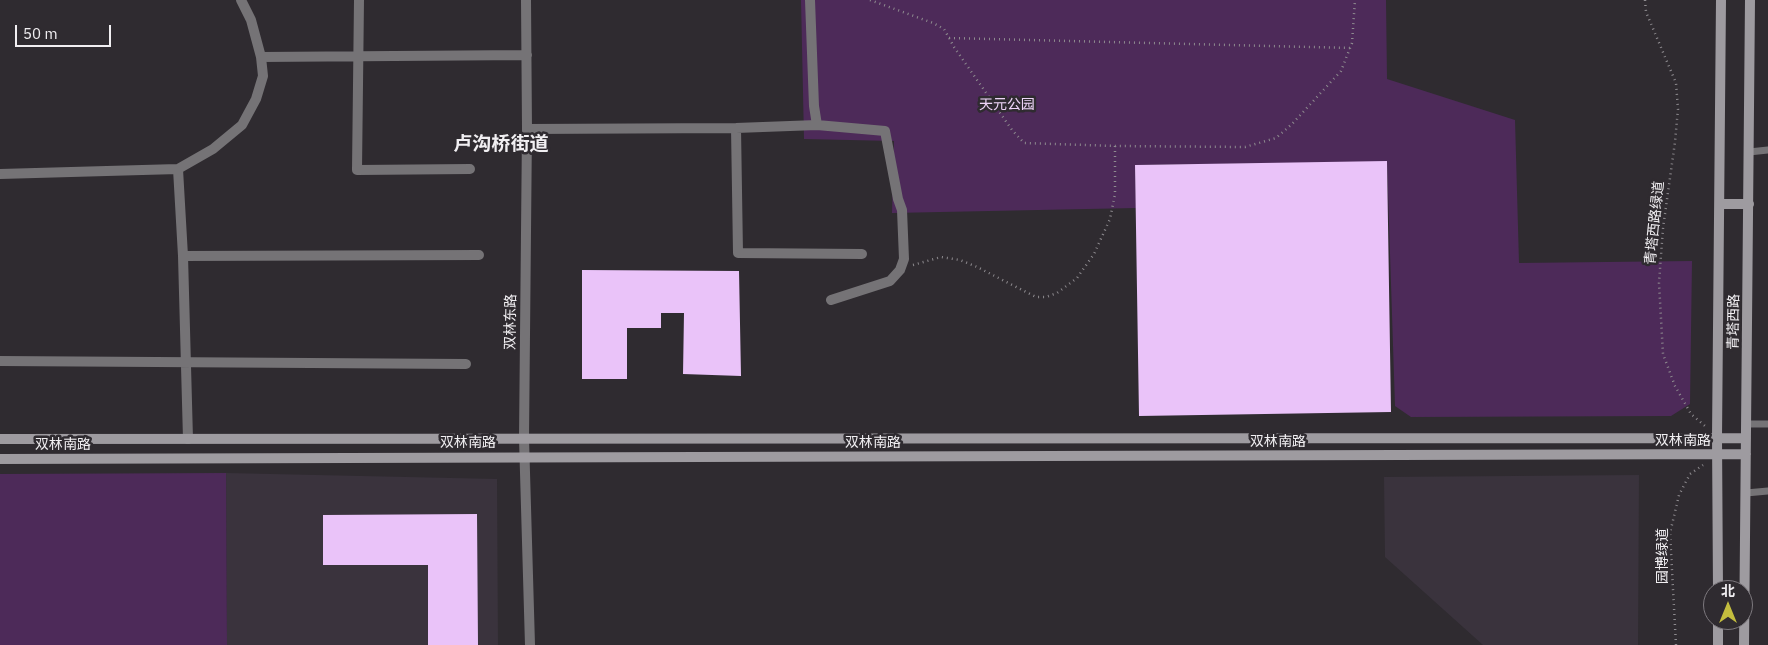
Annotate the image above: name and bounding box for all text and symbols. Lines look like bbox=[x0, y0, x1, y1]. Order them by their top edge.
scale bar bbox=[18, 15, 114, 47]
text: 50 m bbox=[23, 24, 58, 43]
park label: 天元公园 bbox=[979, 97, 1035, 113]
district label: 卢沟桥街道 bbox=[454, 134, 548, 156]
street label: 青塔西路绿道 bbox=[1642, 180, 1668, 266]
street label: 双林东路 bbox=[502, 294, 520, 350]
street label: 青塔西路 bbox=[1725, 294, 1743, 350]
street label: 双林南路 bbox=[1655, 433, 1711, 449]
street label: 双林南路 bbox=[1250, 434, 1306, 450]
street label: 双林南路 bbox=[440, 435, 496, 451]
street label: 双林南路 bbox=[845, 435, 901, 451]
street label: 双林南路 bbox=[35, 437, 91, 453]
street label: 园博绿道 bbox=[1655, 528, 1671, 584]
north arrow bbox=[1703, 580, 1753, 630]
text: 北 bbox=[1721, 582, 1735, 600]

